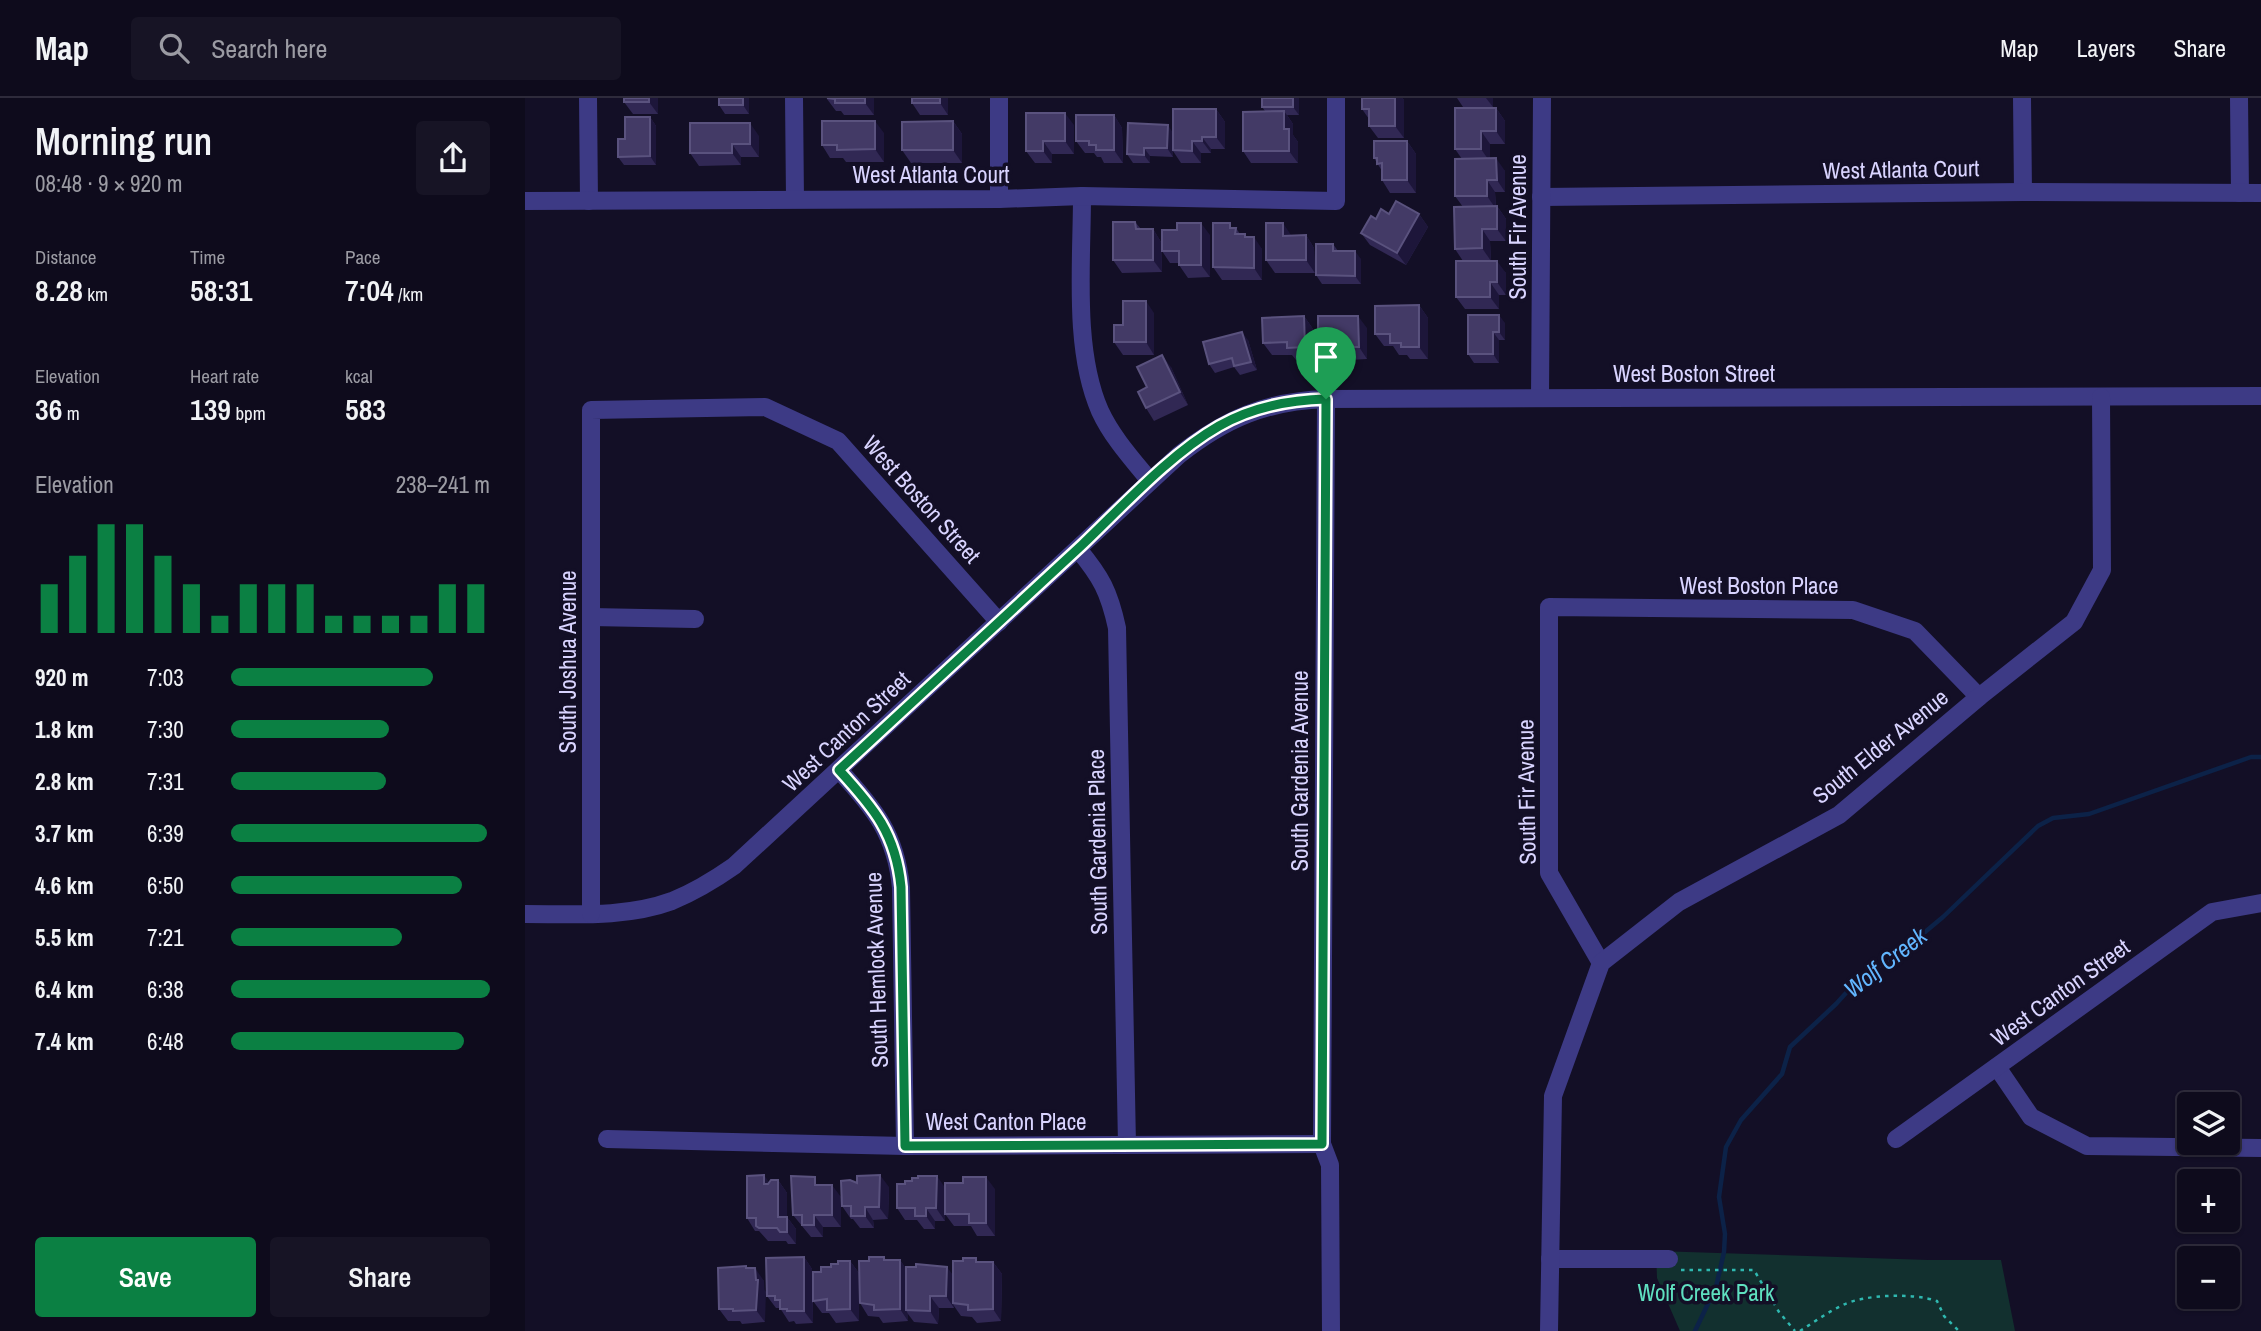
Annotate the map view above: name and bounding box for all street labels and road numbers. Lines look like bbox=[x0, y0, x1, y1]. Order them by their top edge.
street label: West Atlanta Court bbox=[1822, 152, 1980, 186]
street label: South Fir Avenue bbox=[1502, 154, 1533, 300]
street label: West Atlanta Court bbox=[853, 159, 1009, 190]
street label: West Boston Street bbox=[1613, 358, 1775, 389]
street label: West Boston Street bbox=[856, 428, 988, 570]
street label: South Joshua Avenue bbox=[552, 570, 583, 754]
street label: West Boston Place bbox=[1679, 570, 1839, 601]
street label: West Canton Street bbox=[775, 664, 917, 798]
street label: South Gardenia Avenue bbox=[1284, 670, 1315, 872]
street label: South Elder Avenue bbox=[1806, 682, 1954, 810]
street label: South Fir Avenue bbox=[1509, 719, 1543, 865]
street label: South Gardenia Place bbox=[1080, 749, 1114, 935]
street label: South Hemlock Avenue bbox=[857, 872, 895, 1068]
street label: West Canton Street bbox=[1984, 931, 2136, 1053]
street label: West Canton Place bbox=[925, 1106, 1087, 1137]

